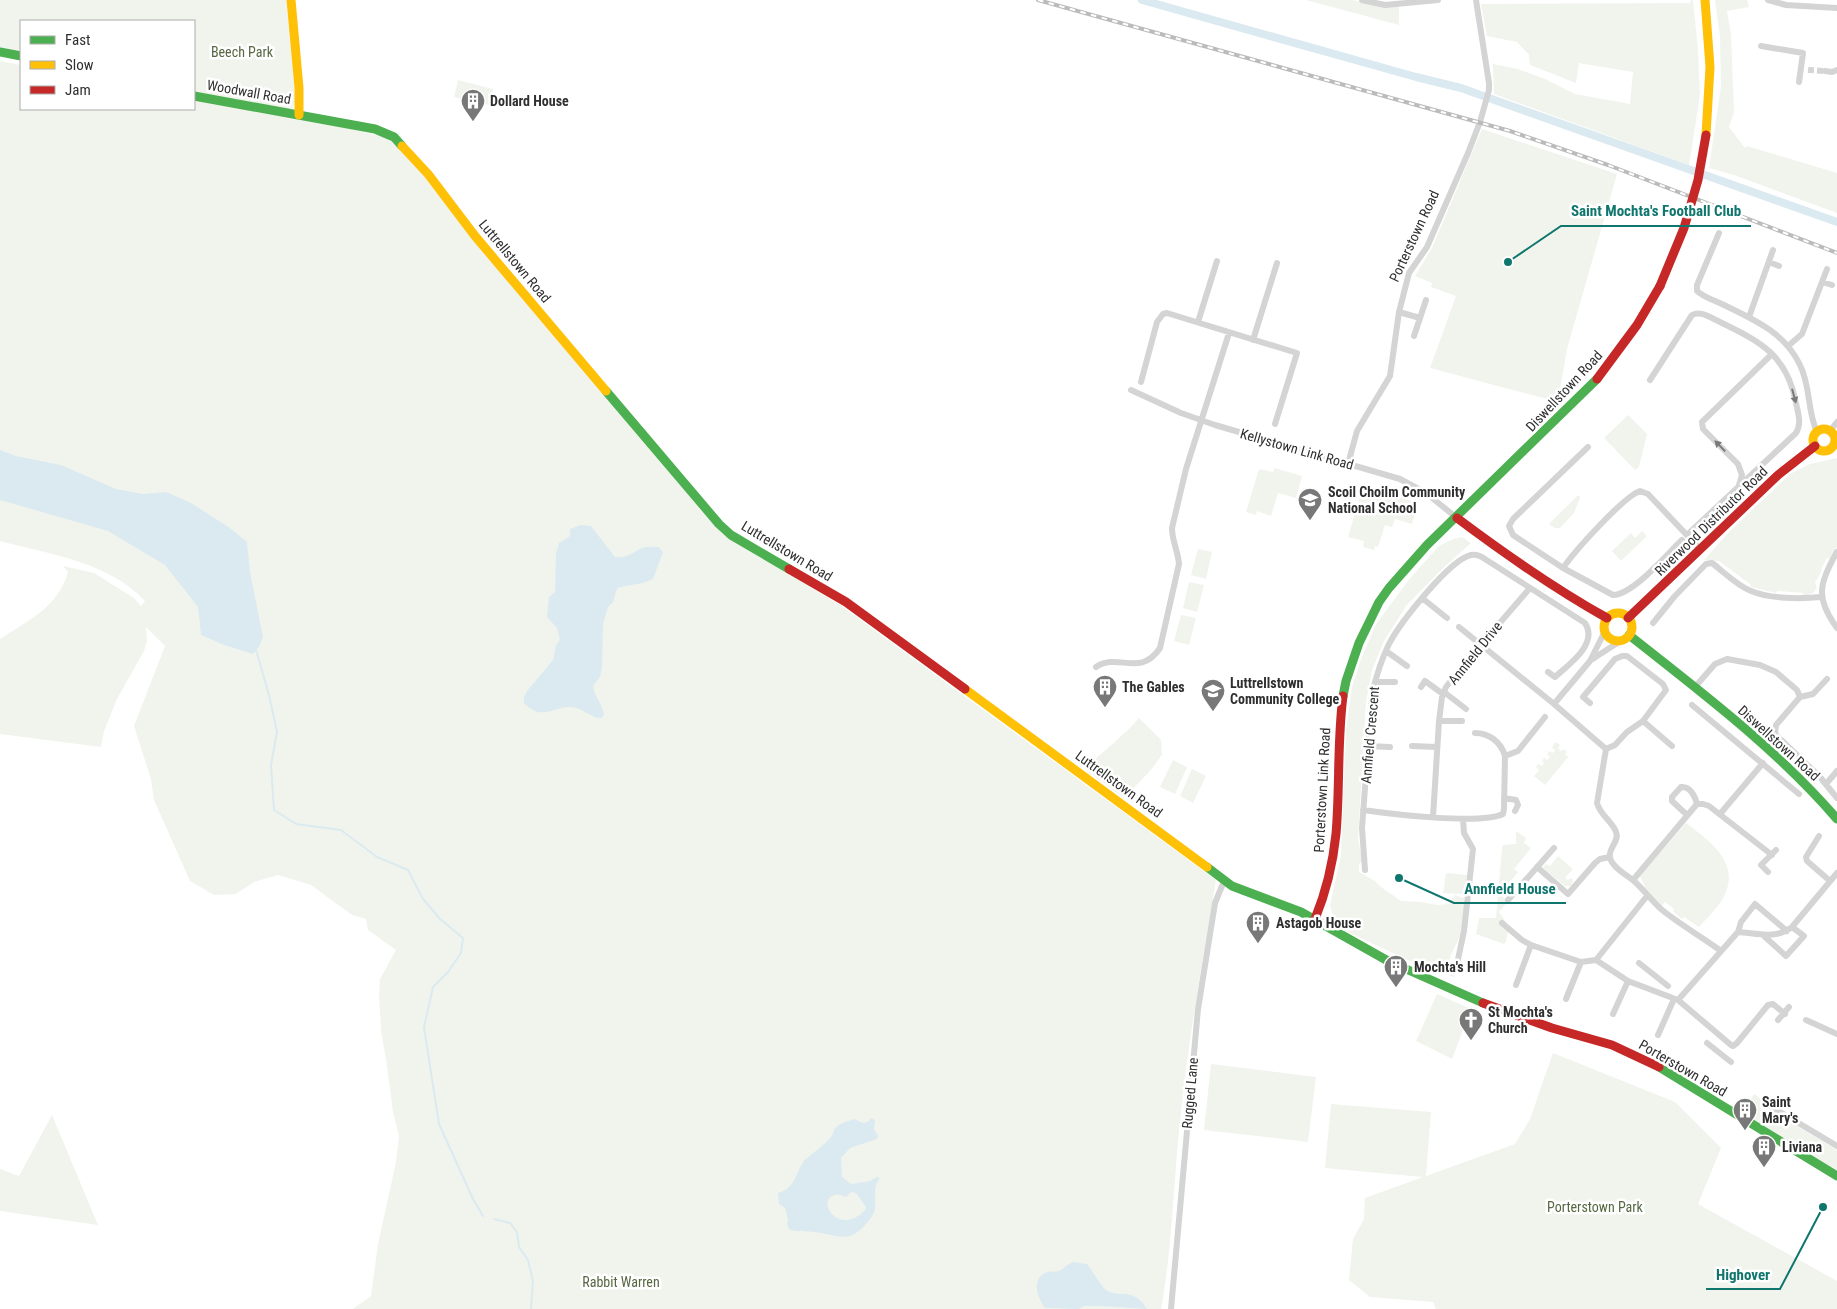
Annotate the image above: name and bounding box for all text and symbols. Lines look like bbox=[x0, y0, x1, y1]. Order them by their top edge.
legend bbox=[20, 20, 195, 110]
text: Fast bbox=[65, 31, 90, 49]
park label: Beech Park bbox=[211, 44, 274, 60]
text: Slow bbox=[65, 56, 94, 74]
street label: Woodwall Road bbox=[206, 77, 292, 107]
text: Jam bbox=[65, 81, 91, 99]
building icon: Dollard House bbox=[460, 88, 486, 122]
place label: Dollard House bbox=[490, 93, 569, 109]
street label: Porterstown Road bbox=[1386, 188, 1442, 284]
callout: Saint Mochta's Football Club bbox=[1561, 196, 1751, 226]
text: Saint Mochta's Football Club bbox=[1571, 202, 1741, 220]
street label: Luttrellstown Road bbox=[476, 216, 554, 306]
street label: Diswellstown Road bbox=[1523, 347, 1605, 435]
one-way arrow bbox=[1790, 389, 1798, 404]
street label: Kellystown Link Road bbox=[1239, 425, 1355, 473]
one-way arrow bbox=[1714, 440, 1726, 452]
street label: Riverwood Distributor Road bbox=[1651, 463, 1771, 579]
place label: Scoil Choilm Community National School bbox=[1328, 484, 1466, 516]
school or university icon: Scoil Choilm Community National School bbox=[1297, 487, 1323, 521]
street label: Luttrellstown Road bbox=[739, 518, 835, 584]
street label: Annfield Drive bbox=[1445, 618, 1506, 688]
building icon: The Gables bbox=[1092, 674, 1118, 708]
place label: Luttrellstown Community College bbox=[1230, 675, 1340, 707]
school or university icon: Luttrellstown Community College bbox=[1200, 678, 1226, 712]
place label: The Gables bbox=[1122, 679, 1185, 695]
street label: Annfield Crescent bbox=[1358, 686, 1382, 784]
street label: Diswellstown Road bbox=[1735, 702, 1823, 784]
street label: Porterstown Link Road bbox=[1311, 727, 1333, 853]
street label: Luttrellstown Road bbox=[1073, 747, 1165, 821]
callout: Annfield House bbox=[1454, 873, 1566, 903]
text: Annfield House bbox=[1464, 880, 1556, 898]
building icon: Astagob House bbox=[1245, 910, 1271, 944]
place label: Astagob House bbox=[1276, 915, 1362, 931]
building icon: Mochta's Hill bbox=[1383, 954, 1409, 988]
place label: Mochta's Hill bbox=[1414, 959, 1486, 975]
place label: St Mochta's Church bbox=[1488, 1004, 1553, 1036]
church icon: St Mochta's Church bbox=[1458, 1007, 1484, 1041]
street label: Porterstown Road bbox=[1636, 1036, 1730, 1100]
street label: Rugged Lane bbox=[1179, 1056, 1201, 1129]
place label: Saint Mary's bbox=[1762, 1094, 1798, 1126]
building icon: Saint Mary's bbox=[1732, 1097, 1758, 1131]
building icon: Liviana bbox=[1751, 1134, 1777, 1168]
place label: Liviana bbox=[1782, 1139, 1823, 1155]
park label: Porterstown Park bbox=[1547, 1199, 1644, 1215]
callout: Highover bbox=[1706, 1259, 1780, 1289]
text: Highover bbox=[1716, 1266, 1770, 1284]
park label: Rabbit Warren bbox=[582, 1274, 660, 1290]

